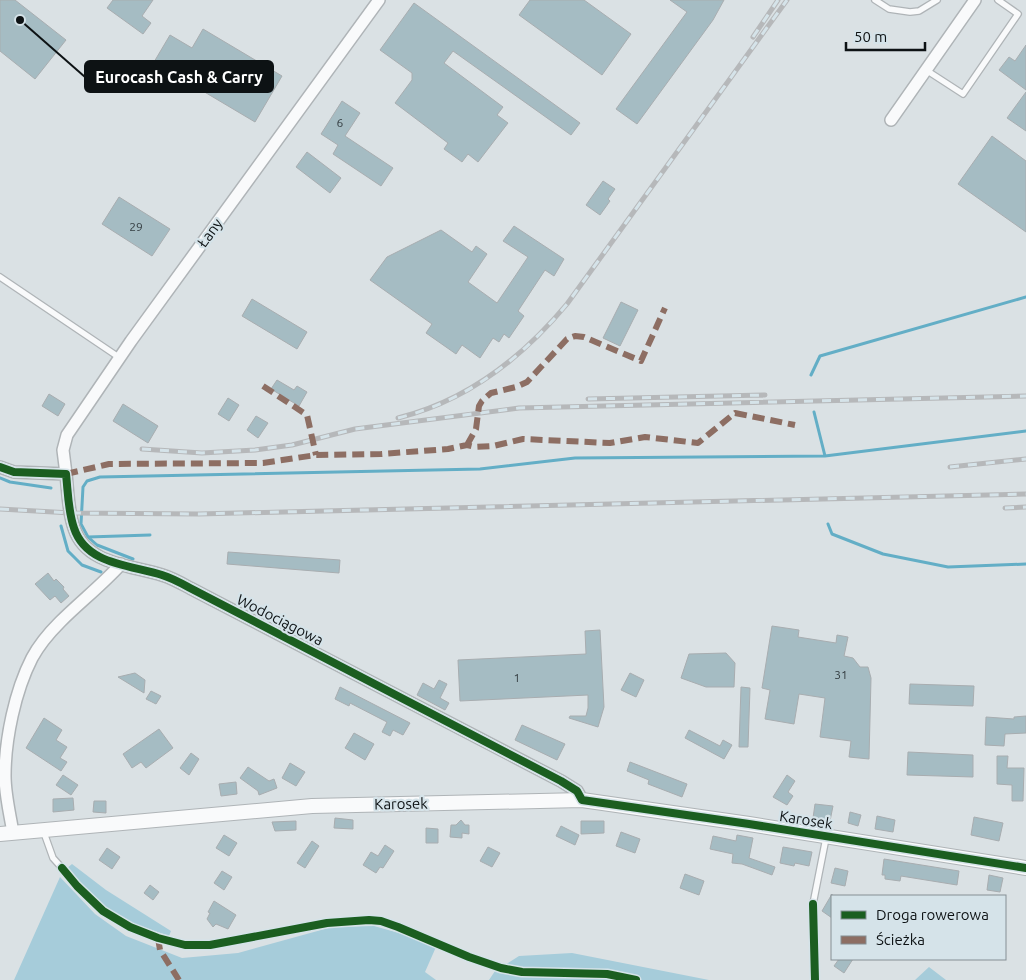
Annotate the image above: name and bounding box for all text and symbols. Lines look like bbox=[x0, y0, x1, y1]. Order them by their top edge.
scale bar bbox=[846, 20, 925, 52]
text: 50 m bbox=[854, 28, 887, 45]
callout: Eurocash Cash & Carry bbox=[85, 61, 273, 92]
text: Eurocash Cash & Carry bbox=[95, 68, 263, 86]
house number: 6 bbox=[337, 116, 344, 129]
street label: Łany bbox=[194, 215, 226, 250]
house number: 29 bbox=[129, 220, 143, 233]
street label: Wodociągowa bbox=[234, 590, 326, 649]
house number: 31 bbox=[834, 668, 848, 681]
house number: 1 bbox=[514, 671, 520, 684]
street label: Karosek bbox=[374, 795, 428, 812]
street label: Karosek bbox=[778, 807, 834, 832]
legend bbox=[831, 895, 1006, 960]
text: Droga rowerowa bbox=[876, 906, 989, 923]
text: Ścieżka bbox=[876, 931, 925, 948]

